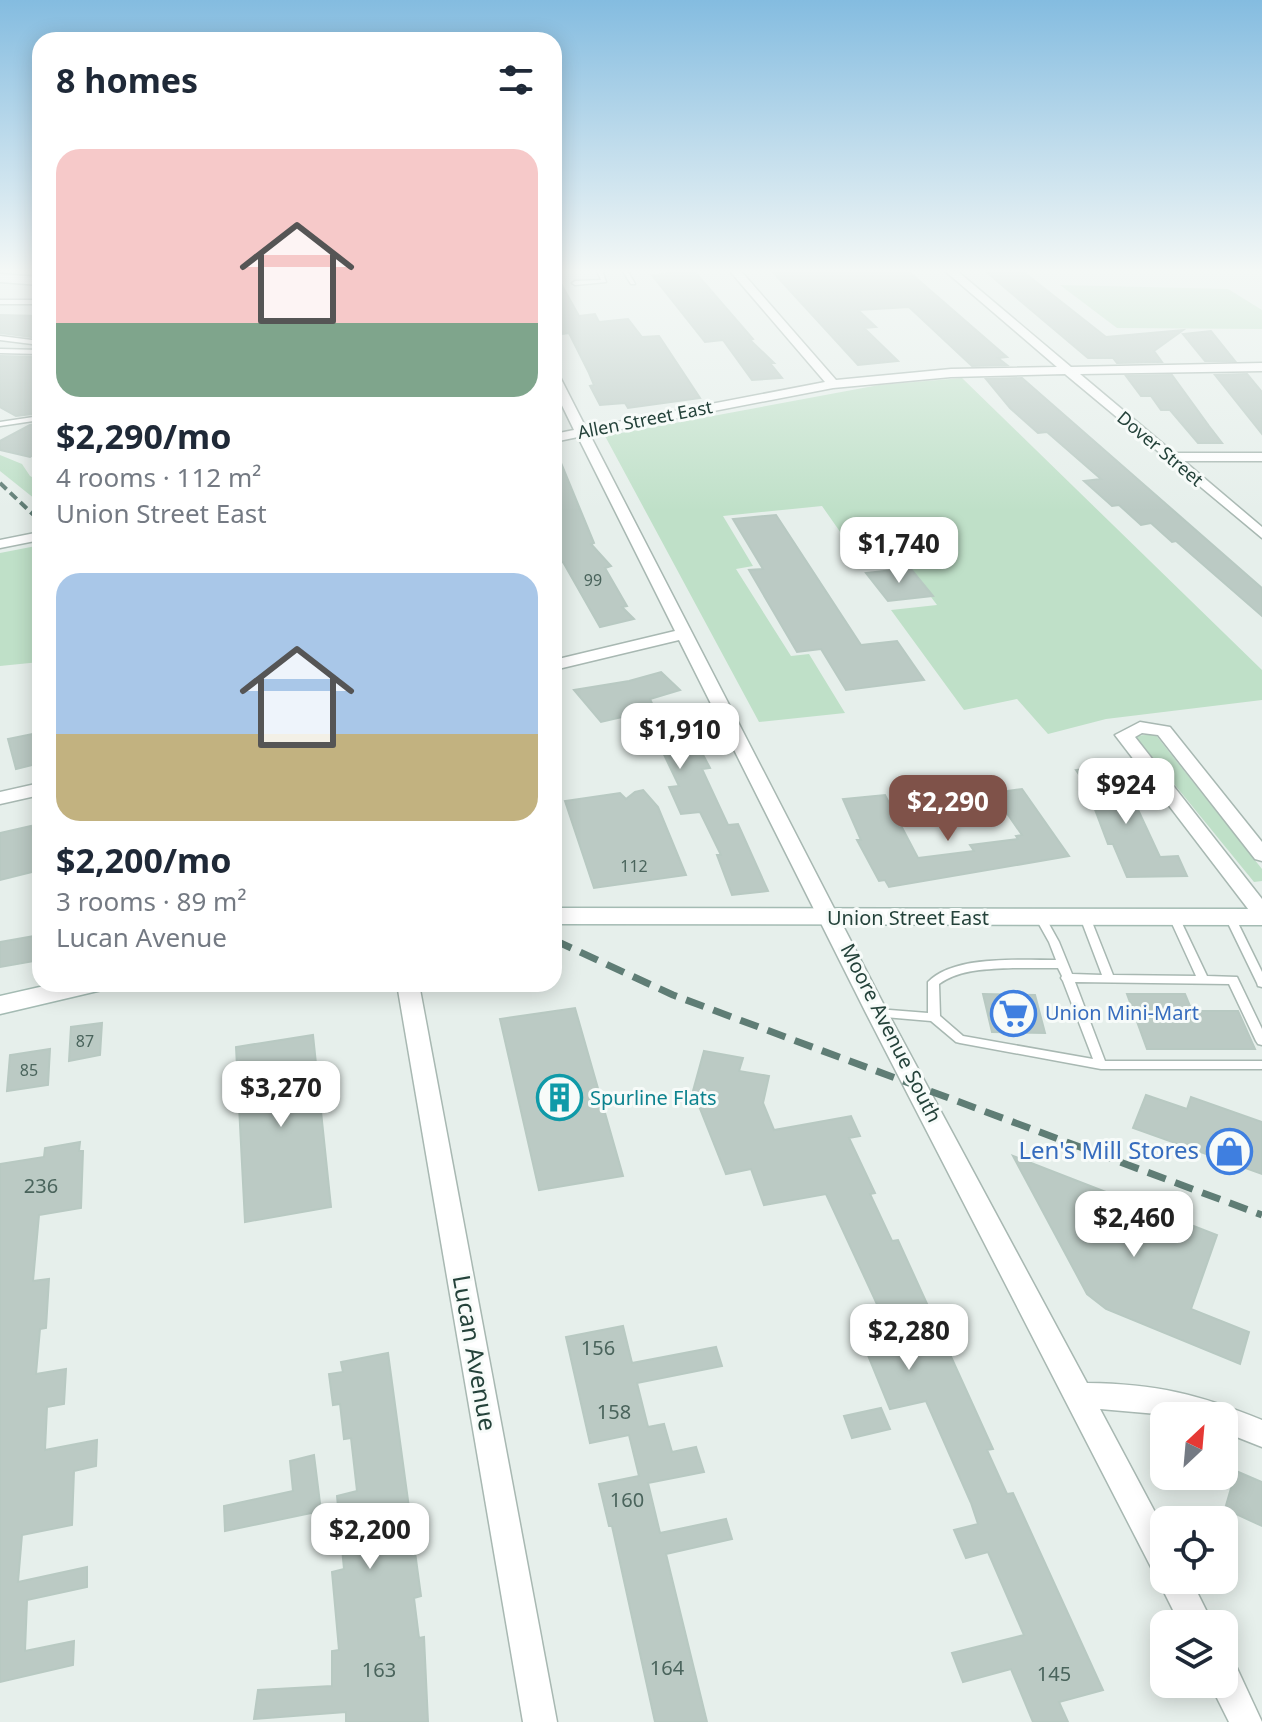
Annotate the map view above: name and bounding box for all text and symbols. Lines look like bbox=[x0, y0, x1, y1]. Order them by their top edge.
text: 8 homes bbox=[56, 57, 198, 103]
icon: filters bbox=[494, 58, 538, 102]
icon: home bbox=[225, 201, 369, 345]
street label: Allen Street East bbox=[575, 394, 715, 444]
street label: Dover Street bbox=[1113, 405, 1209, 492]
text: $2,290/mo bbox=[56, 413, 231, 459]
text: 4 rooms · 112 m² bbox=[56, 459, 261, 495]
text: Union Street East bbox=[56, 495, 267, 531]
pin: $1,740 bbox=[834, 517, 964, 585]
text: $1,740 bbox=[858, 525, 940, 561]
house number: 99 bbox=[584, 569, 602, 591]
icon: home bbox=[225, 625, 369, 769]
pin: $1,910 bbox=[615, 703, 745, 771]
text: $1,910 bbox=[639, 711, 721, 747]
pin: $924 bbox=[1079, 758, 1173, 826]
text: $924 bbox=[1096, 766, 1156, 802]
pin: $2,290 bbox=[883, 775, 1013, 843]
text: $2,290 bbox=[907, 783, 989, 819]
text: $2,200/mo bbox=[56, 837, 231, 883]
house number: 112 bbox=[620, 855, 648, 877]
text: 3 rooms · 89 m² bbox=[56, 883, 246, 919]
street label: Union Street East bbox=[827, 904, 989, 931]
text: Lucan Avenue bbox=[56, 919, 227, 955]
street label: Moore Avenue South bbox=[835, 939, 948, 1127]
supermarket icon: Union Mini-Mart bbox=[990, 989, 1038, 1037]
place label: Union Mini-Mart bbox=[1045, 999, 1199, 1026]
house number: 87 bbox=[76, 1030, 94, 1052]
house number: 85 bbox=[20, 1059, 38, 1081]
pin: $3,270 bbox=[216, 1061, 346, 1129]
text: $3,270 bbox=[240, 1069, 322, 1105]
building icon: Spurline Flats bbox=[535, 1074, 583, 1122]
place label: Spurline Flats bbox=[590, 1084, 717, 1111]
shop icon: Len's Mill Stores bbox=[1206, 1127, 1254, 1175]
place label: Len's Mill Stores bbox=[1018, 1133, 1199, 1166]
house number: 236 bbox=[24, 1172, 58, 1199]
pin: $2,460 bbox=[1069, 1191, 1199, 1259]
text: $2,460 bbox=[1093, 1199, 1175, 1235]
street label: Lucan Avenue bbox=[446, 1272, 505, 1433]
pin: $2,280 bbox=[844, 1304, 974, 1372]
text: $2,280 bbox=[868, 1312, 950, 1348]
house number: 156 bbox=[581, 1334, 615, 1361]
house number: 158 bbox=[597, 1398, 631, 1425]
north arrow bbox=[1150, 1402, 1238, 1490]
map controls bbox=[1150, 1402, 1238, 1698]
house number: 160 bbox=[610, 1486, 644, 1513]
pin: $2,200 bbox=[305, 1503, 435, 1571]
button: locate bbox=[1150, 1506, 1238, 1594]
text: $2,200 bbox=[329, 1511, 411, 1547]
button: layers bbox=[1150, 1610, 1238, 1698]
house number: 164 bbox=[650, 1654, 685, 1681]
house number: 163 bbox=[362, 1656, 396, 1683]
house number: 145 bbox=[1037, 1660, 1071, 1687]

